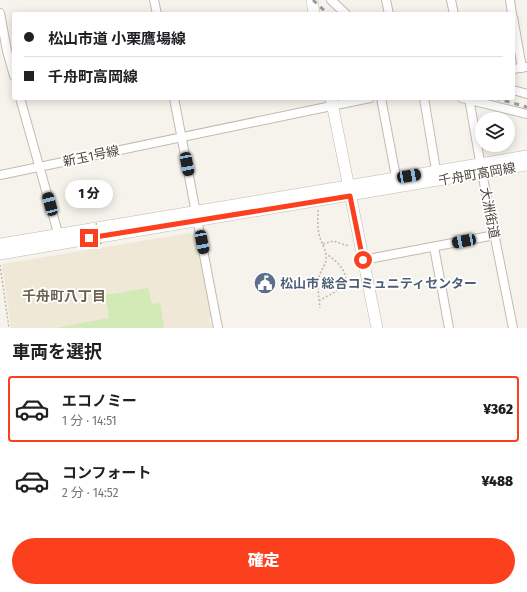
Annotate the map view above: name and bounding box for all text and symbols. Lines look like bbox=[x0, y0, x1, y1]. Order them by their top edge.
text: 松山市道 小栗鷹場線 bbox=[48, 30, 186, 48]
text: 千舟町高岡線 bbox=[48, 68, 138, 86]
map controls bbox=[475, 112, 515, 152]
button: layers bbox=[475, 112, 515, 152]
street label: 新玉1号線 bbox=[62, 143, 120, 169]
car bbox=[179, 151, 195, 177]
street label: 千舟町高岡線 bbox=[437, 160, 517, 188]
car bbox=[396, 168, 422, 184]
callout: 1 分 bbox=[65, 180, 113, 208]
text: 1 分 bbox=[78, 186, 100, 201]
street label: 大洲街道 bbox=[478, 186, 502, 240]
car bbox=[41, 191, 59, 217]
route end bbox=[80, 229, 98, 247]
car bbox=[194, 229, 210, 255]
car bbox=[451, 233, 477, 249]
route start bbox=[354, 251, 372, 269]
public building icon: 松山市 総合コミュニティセンター bbox=[252, 270, 278, 296]
place label: 松山市 総合コミュニティセンター bbox=[280, 276, 477, 291]
district label: 千舟町八丁目 bbox=[22, 288, 106, 305]
text: 車両を選択 bbox=[12, 341, 102, 363]
icon: car bbox=[14, 391, 50, 427]
text: エコノミー bbox=[62, 392, 137, 410]
text: ¥362 bbox=[483, 400, 513, 418]
text: 1 分 · 14:51 bbox=[62, 413, 117, 428]
icon: car bbox=[14, 463, 50, 499]
text: コンフォート bbox=[62, 464, 152, 482]
text: ¥488 bbox=[481, 472, 513, 490]
text: 2 分 · 14:52 bbox=[62, 485, 118, 500]
button: 確定 bbox=[12, 538, 515, 584]

